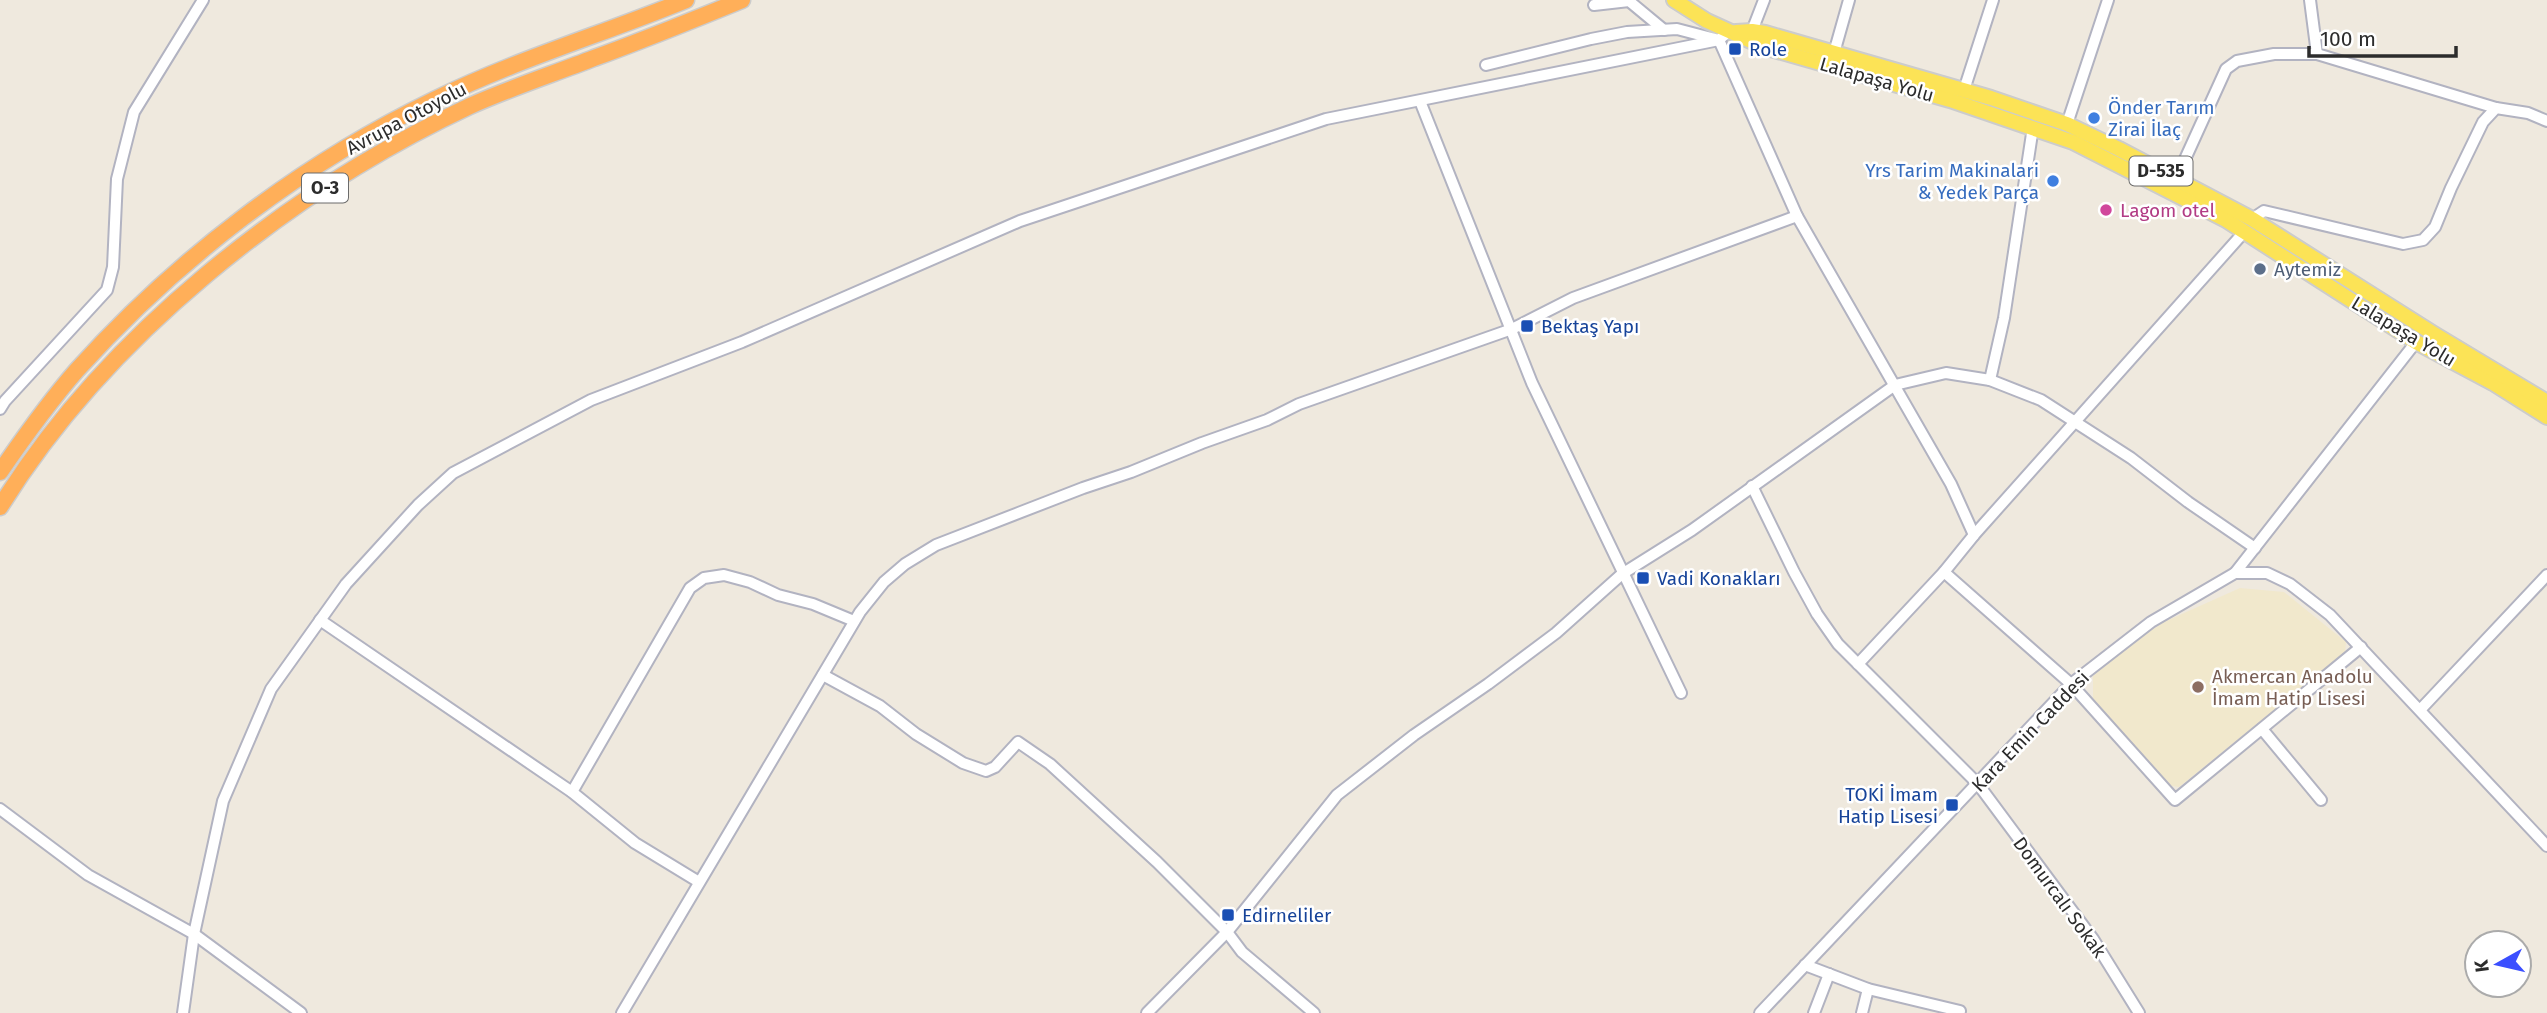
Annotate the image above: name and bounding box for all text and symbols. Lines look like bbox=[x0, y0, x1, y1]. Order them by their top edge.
scale bar bbox=[2309, 14, 2456, 58]
text: 100 m bbox=[2320, 26, 2376, 52]
place label: Role bbox=[1749, 38, 1787, 61]
marker: Role bbox=[1727, 41, 1743, 57]
street label: Lalapaşa Yolu bbox=[1817, 52, 1937, 107]
street label: Avrupa Otoyolu bbox=[342, 77, 470, 160]
place label: Önder Tarım Zirai İlaç bbox=[2108, 96, 2215, 141]
marker: Önder Tarım Zirai İlaç bbox=[2086, 110, 2102, 126]
road number: D-535 bbox=[2130, 156, 2192, 186]
place label: Yrs Tarim Makinalari & Yedek Parça bbox=[1865, 159, 2039, 204]
marker: Yrs Tarim Makinalari & Yedek Parça bbox=[2045, 173, 2061, 189]
road number: O-3 bbox=[302, 174, 348, 202]
place label: Lagom otel bbox=[2120, 199, 2215, 222]
marker: Lagom otel bbox=[2098, 202, 2114, 218]
place label: Aytemiz bbox=[2274, 258, 2341, 281]
marker: Aytemiz bbox=[2252, 261, 2268, 277]
street label: Lalapaşa Yolu bbox=[2347, 291, 2460, 372]
place label: Bektaş Yapı bbox=[1541, 315, 1639, 338]
marker: Bektaş Yapı bbox=[1519, 318, 1535, 334]
place label: Vadi Konakları bbox=[1657, 567, 1781, 590]
marker: Vadi Konakları bbox=[1635, 570, 1651, 586]
place label: Akmercan Anadolu İmam Hatip Lisesi bbox=[2212, 665, 2373, 710]
street label: Kara Emin Caddesi bbox=[1967, 666, 2094, 797]
marker: Akmercan Anadolu İmam Hatip Lisesi bbox=[2190, 679, 2206, 695]
place label: TOKİ İmam Hatip Lisesi bbox=[1838, 783, 1938, 828]
marker: TOKİ İmam Hatip Lisesi bbox=[1944, 797, 1960, 813]
street label: Domurcalı Sokak bbox=[2008, 833, 2111, 962]
place label: Edirneliler bbox=[1242, 904, 1332, 927]
marker: Edirneliler bbox=[1220, 907, 1236, 923]
north arrow bbox=[2463, 929, 2533, 999]
text: K bbox=[2469, 958, 2494, 974]

